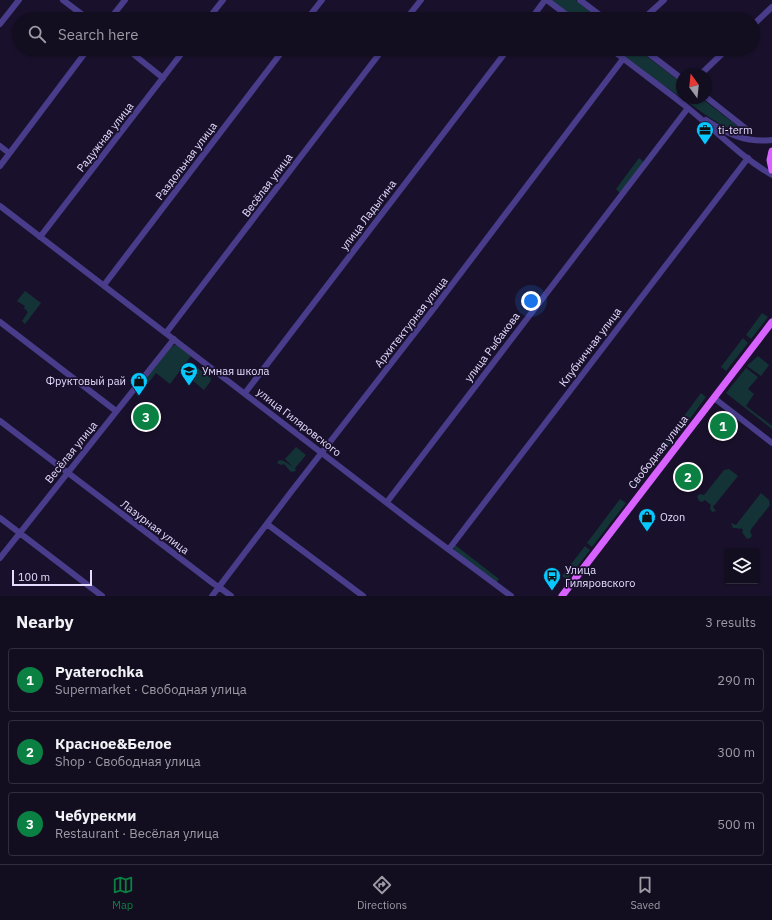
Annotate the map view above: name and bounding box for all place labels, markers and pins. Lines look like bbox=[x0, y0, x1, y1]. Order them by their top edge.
office icon: ti-term bbox=[695, 120, 715, 145]
place label: ti-term bbox=[718, 123, 753, 137]
school or university icon: Умная школа bbox=[179, 361, 199, 386]
place label: Умная школа bbox=[202, 364, 270, 378]
shop icon: Фруктовый рай bbox=[129, 371, 149, 396]
place label: Фруктовый рай bbox=[46, 374, 126, 388]
pin: 3 bbox=[133, 402, 159, 432]
pin: 1 bbox=[710, 411, 736, 441]
pin: 2 bbox=[675, 462, 701, 492]
shop icon: Ozon bbox=[637, 507, 657, 532]
place label: Ozon bbox=[660, 510, 685, 524]
place label: Улица Гиляровского bbox=[565, 563, 635, 590]
bus stop icon: Улица Гиляровского bbox=[542, 566, 562, 591]

